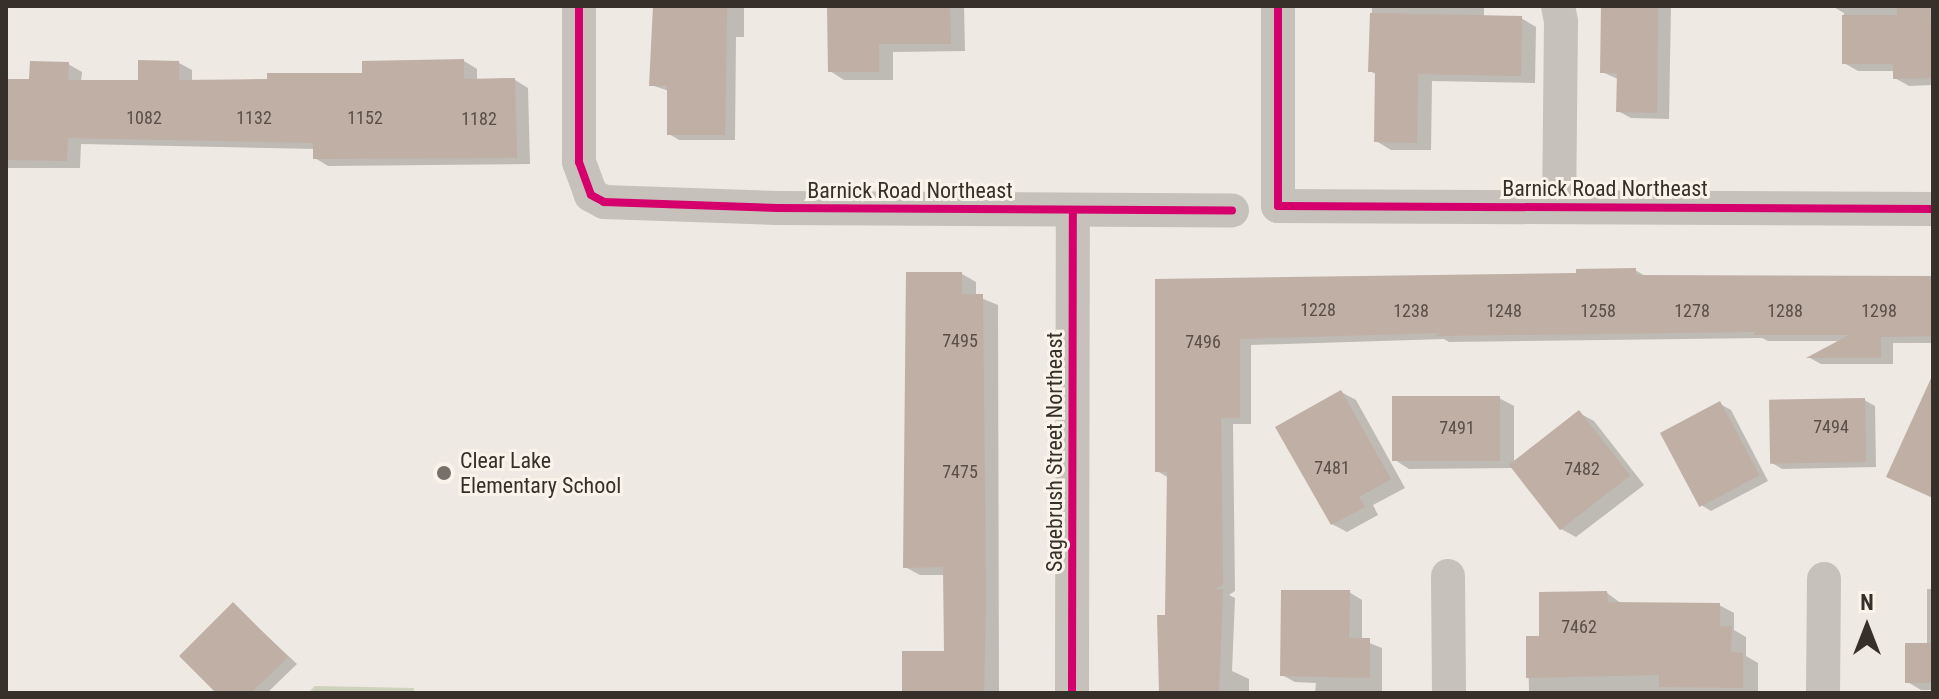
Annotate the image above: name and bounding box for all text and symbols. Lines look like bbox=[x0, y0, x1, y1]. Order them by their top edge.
house number: 1082 bbox=[126, 107, 162, 129]
house number: 1132 bbox=[236, 107, 272, 129]
house number: 1152 bbox=[347, 107, 383, 129]
house number: 1182 bbox=[461, 108, 497, 130]
street label: Barnick Road Northeast bbox=[1502, 176, 1708, 202]
street label: Barnick Road Northeast bbox=[807, 178, 1013, 204]
house number: 1228 bbox=[1300, 299, 1336, 321]
house number: 1238 bbox=[1393, 300, 1429, 322]
house number: 1248 bbox=[1486, 300, 1522, 322]
house number: 1258 bbox=[1580, 300, 1616, 322]
house number: 1278 bbox=[1674, 300, 1710, 322]
house number: 1288 bbox=[1767, 300, 1803, 322]
house number: 1298 bbox=[1861, 300, 1897, 322]
house number: 7495 bbox=[942, 330, 978, 352]
house number: 7496 bbox=[1185, 331, 1221, 353]
street label: Sagebrush Street Northeast bbox=[1042, 332, 1068, 572]
house number: 7494 bbox=[1813, 416, 1849, 438]
house number: 7491 bbox=[1439, 417, 1475, 439]
place label: Clear Lake Elementary School bbox=[460, 447, 621, 498]
house number: 7481 bbox=[1314, 457, 1350, 479]
house number: 7482 bbox=[1564, 458, 1600, 480]
house number: 7475 bbox=[942, 461, 978, 483]
marker: Clear Lake Elementary School bbox=[435, 464, 453, 482]
north arrow bbox=[1827, 587, 1907, 667]
text: N bbox=[1860, 590, 1874, 615]
house number: 7462 bbox=[1561, 616, 1597, 638]

